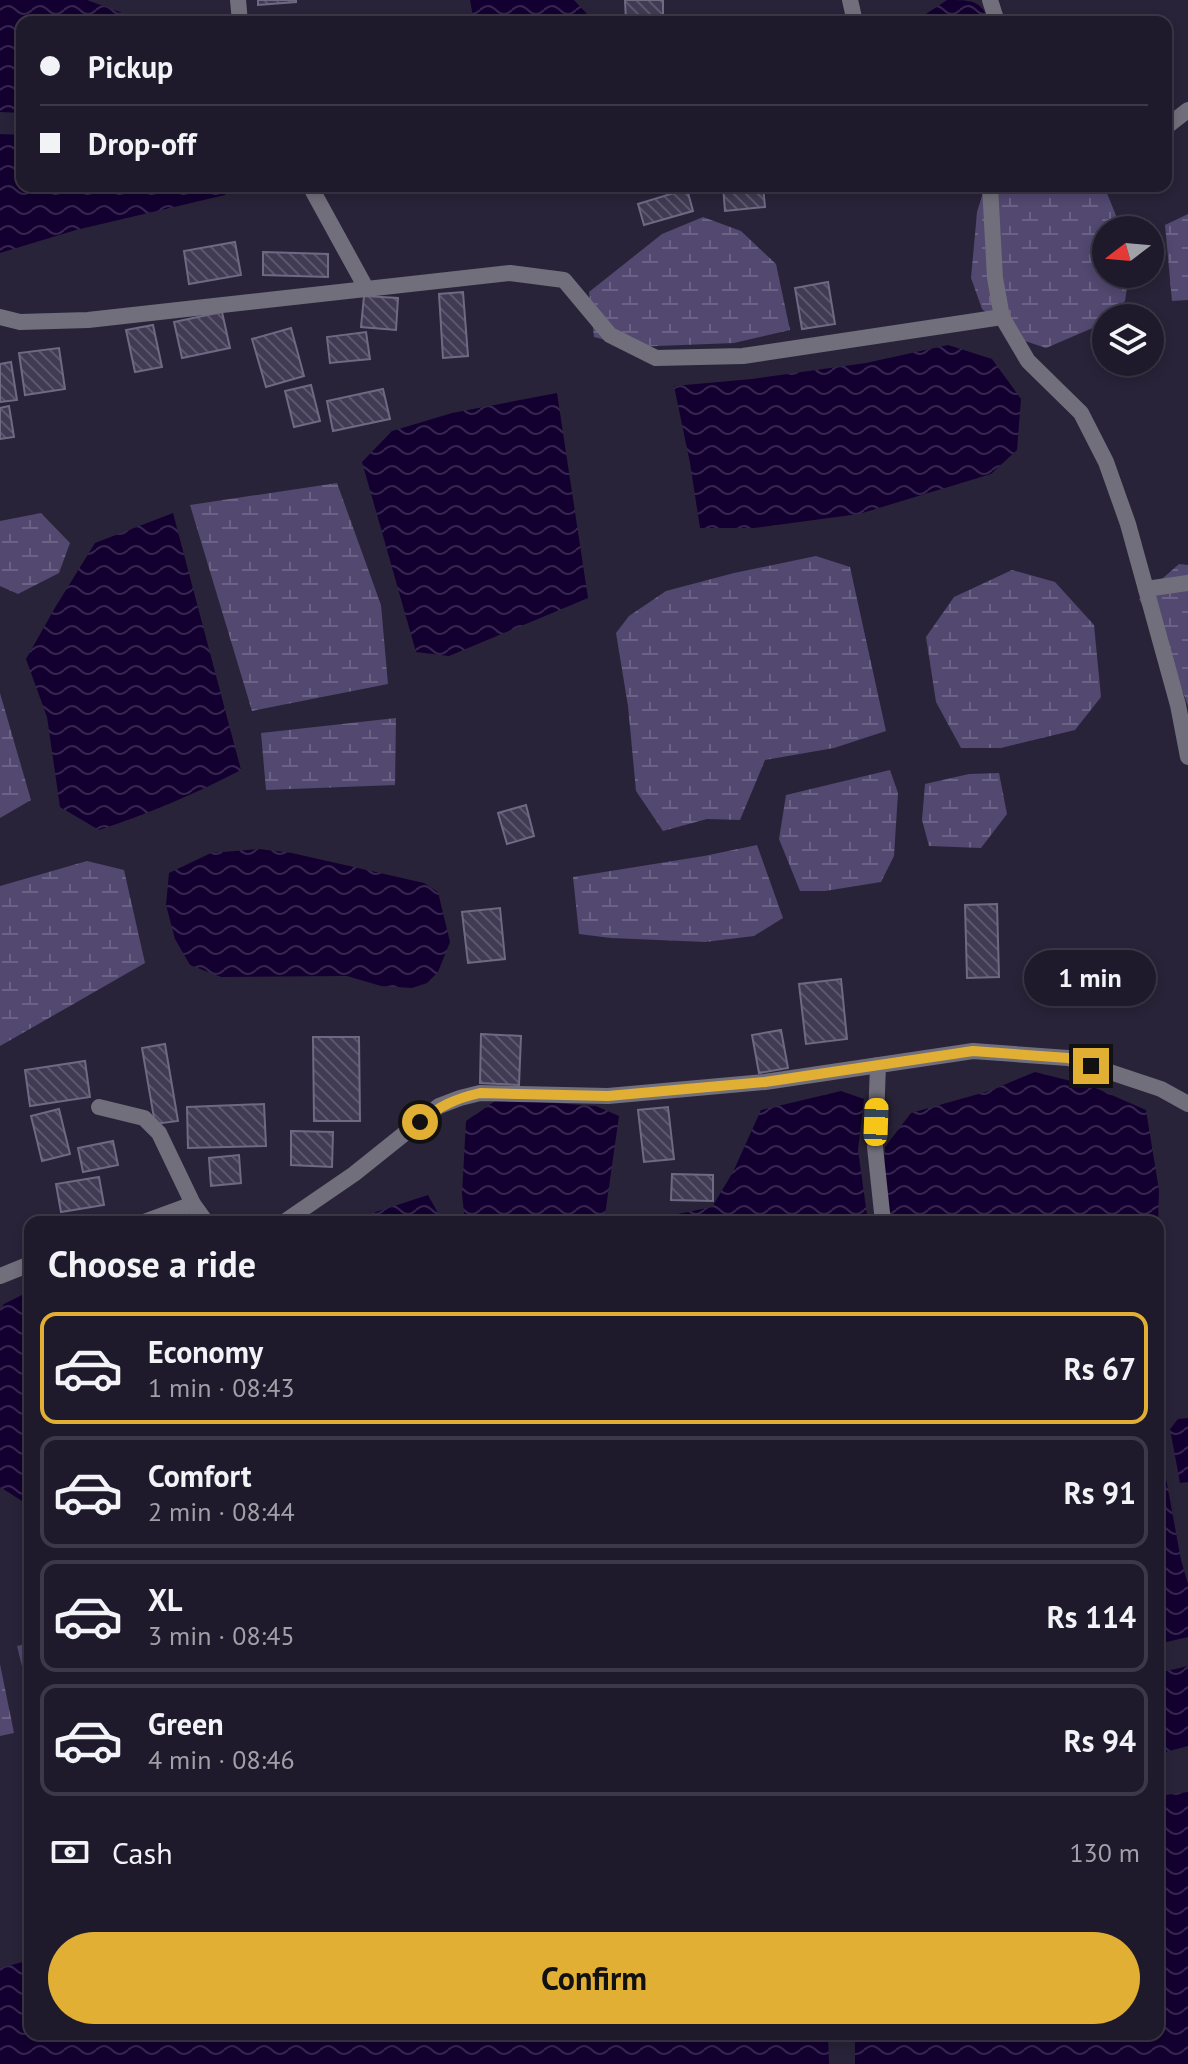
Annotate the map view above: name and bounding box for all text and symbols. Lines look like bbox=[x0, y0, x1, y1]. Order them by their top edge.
text: Pickup bbox=[88, 47, 173, 86]
text: Drop-off bbox=[88, 124, 196, 163]
north arrow bbox=[1092, 216, 1164, 288]
map controls bbox=[1092, 216, 1164, 376]
button: layers bbox=[1092, 304, 1164, 376]
callout: 1 min bbox=[1025, 950, 1157, 1006]
text: 1 min bbox=[1058, 961, 1122, 994]
route end bbox=[1073, 1048, 1109, 1084]
car bbox=[863, 1098, 889, 1146]
route start bbox=[402, 1104, 438, 1140]
text: Choose a ride bbox=[48, 1240, 256, 1287]
icon: car bbox=[52, 1332, 124, 1404]
text: Economy bbox=[148, 1332, 263, 1371]
text: Rs 67 bbox=[1064, 1349, 1136, 1388]
text: 1 min · 08:43 bbox=[148, 1371, 295, 1404]
icon: car bbox=[52, 1456, 124, 1528]
text: Comfort bbox=[148, 1456, 251, 1495]
text: Rs 91 bbox=[1064, 1473, 1136, 1512]
text: 2 min · 08:44 bbox=[148, 1495, 295, 1528]
icon: car bbox=[52, 1580, 124, 1652]
text: XL bbox=[148, 1580, 182, 1619]
text: Rs 114 bbox=[1047, 1597, 1136, 1636]
text: 3 min · 08:45 bbox=[148, 1619, 295, 1652]
icon: car bbox=[52, 1704, 124, 1776]
text: Green bbox=[148, 1704, 223, 1743]
text: Rs 94 bbox=[1064, 1721, 1136, 1760]
text: 4 min · 08:46 bbox=[148, 1743, 295, 1776]
icon: cash bbox=[48, 1830, 92, 1874]
text: Cash bbox=[112, 1833, 173, 1872]
text: 130 m bbox=[1069, 1836, 1140, 1869]
button: Confirm bbox=[48, 1932, 1140, 2024]

